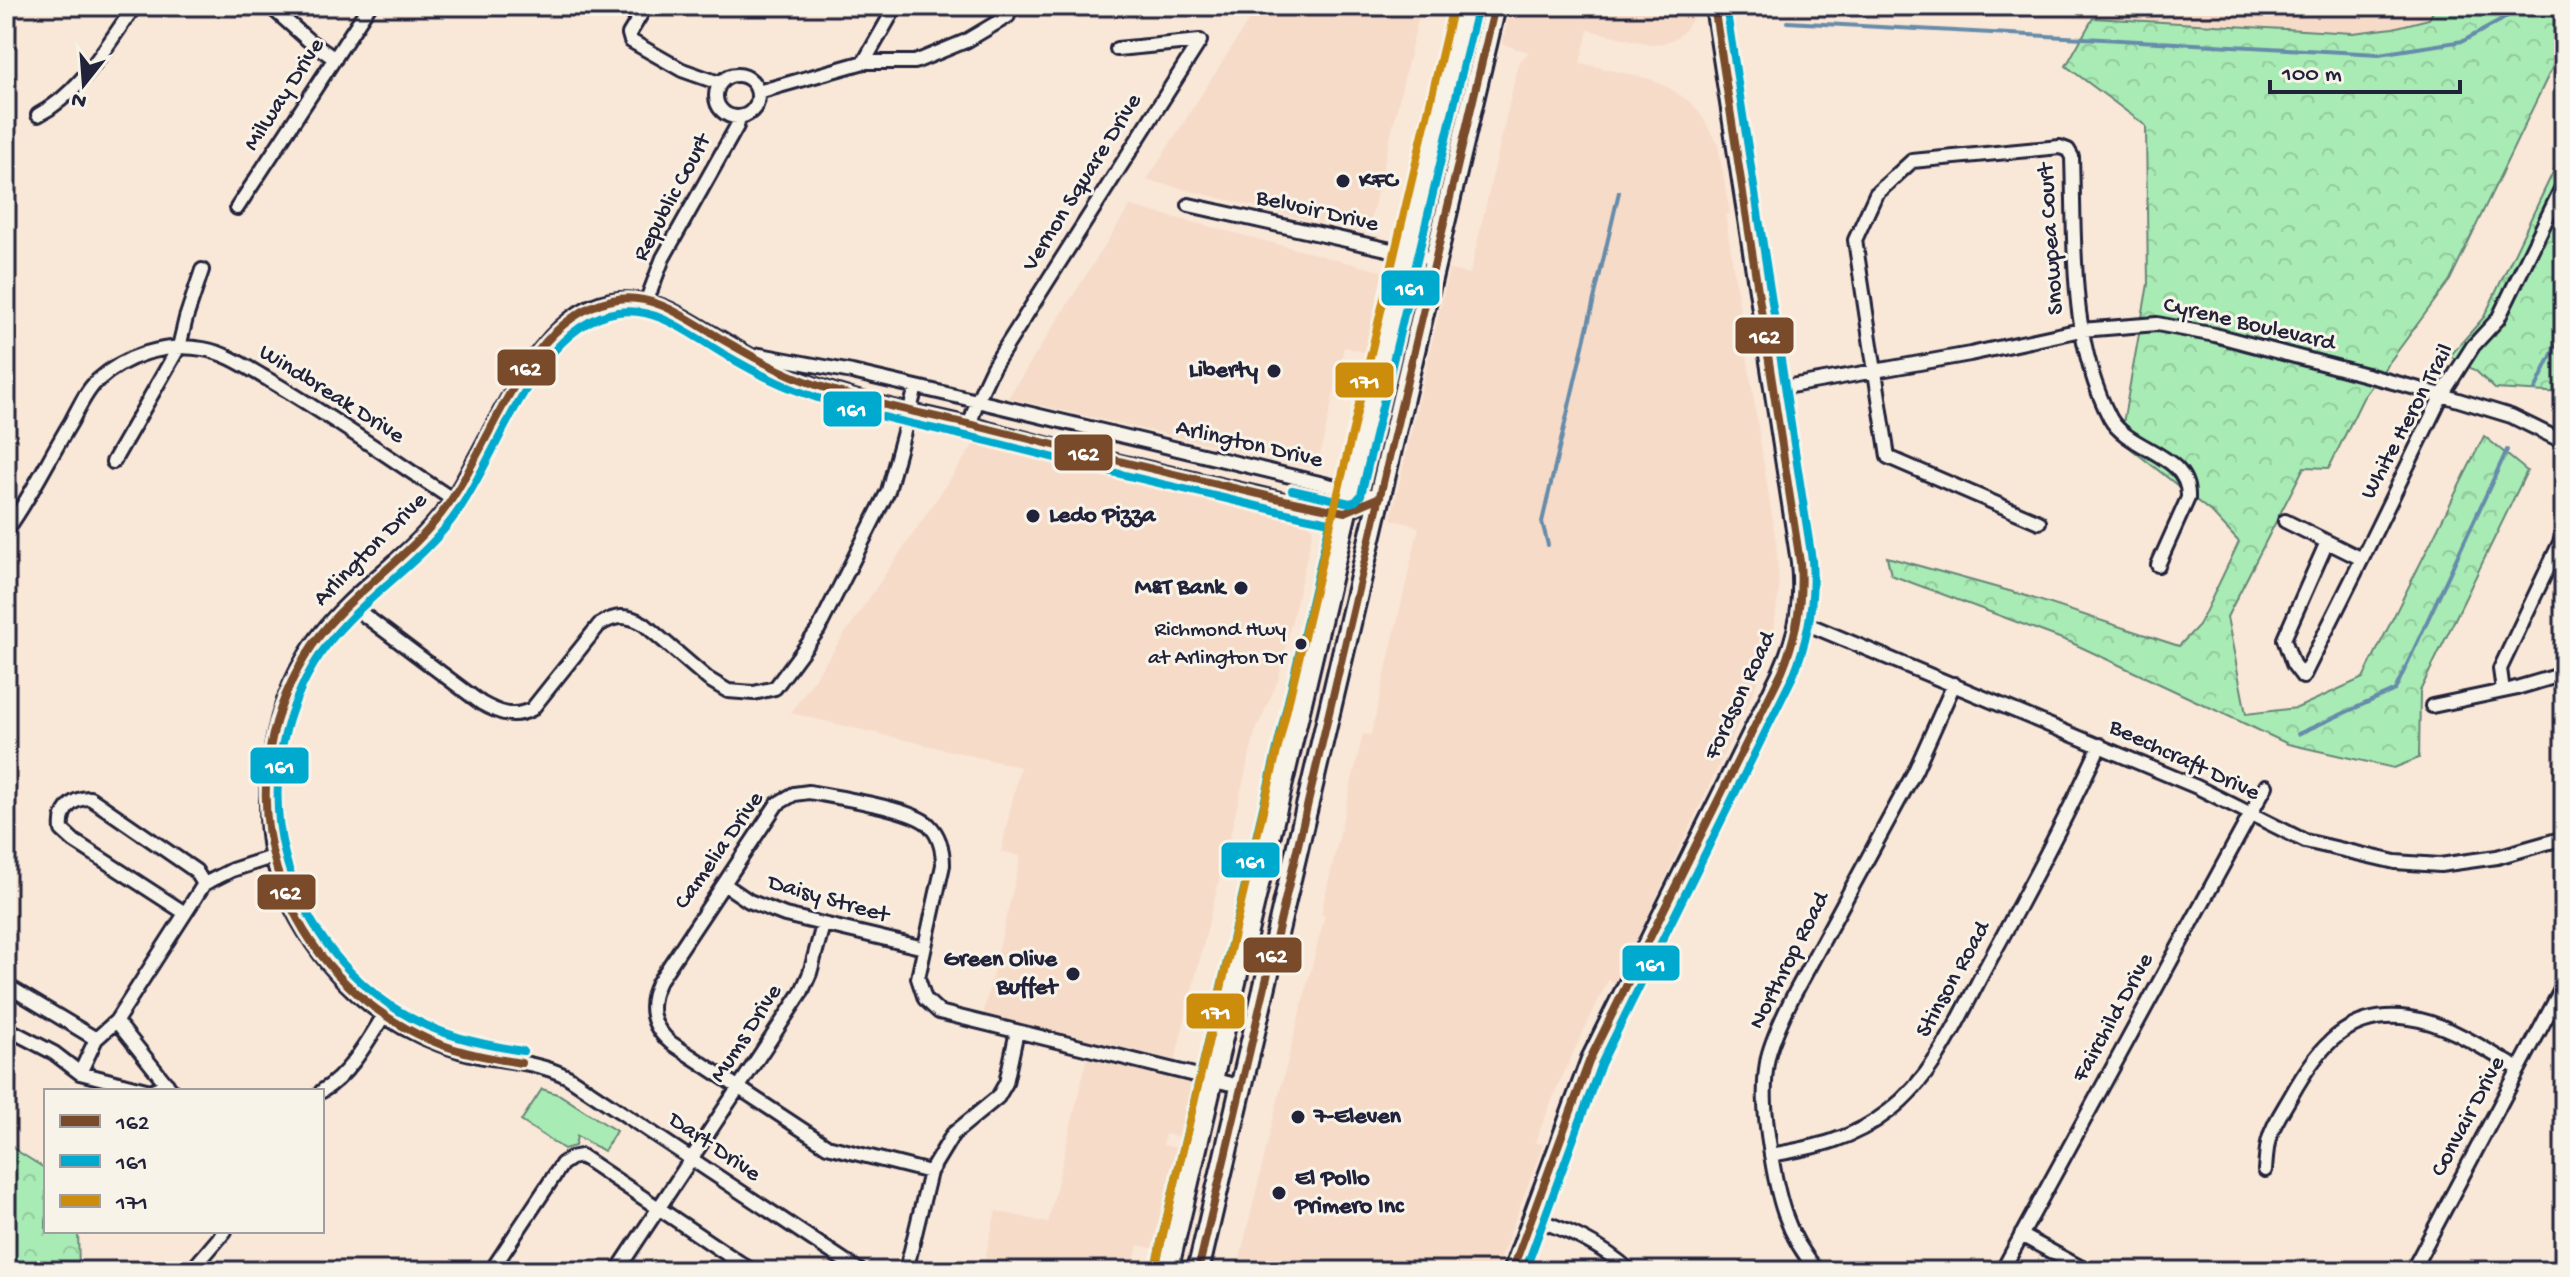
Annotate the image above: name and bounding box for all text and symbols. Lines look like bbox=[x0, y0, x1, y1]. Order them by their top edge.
street label: Milway Drive bbox=[238, 33, 333, 157]
north arrow bbox=[44, 44, 124, 124]
scale bar bbox=[2270, 44, 2460, 94]
text: 100 m bbox=[2281, 61, 2342, 90]
text: N bbox=[69, 85, 90, 114]
street label: Vernon Square Drive bbox=[1016, 88, 1150, 278]
street label: Republic Court bbox=[627, 127, 720, 267]
street label: Snowpea Court bbox=[2032, 160, 2072, 316]
place label: KFC bbox=[1358, 167, 1400, 196]
marker: KFC bbox=[1334, 172, 1352, 190]
street label: Belvoir Drive bbox=[1252, 184, 1382, 240]
line badge: 161 bbox=[1380, 269, 1441, 307]
text: 161 bbox=[1395, 278, 1424, 304]
street label: Cyrene Boulevard bbox=[2160, 291, 2340, 359]
line badge: 162 bbox=[1734, 316, 1795, 355]
text: 162 bbox=[1749, 326, 1781, 352]
street label: Windbreak Drive bbox=[253, 339, 410, 452]
street label: White Heron Trail bbox=[2355, 339, 2461, 505]
line badge: 162 bbox=[496, 348, 557, 387]
place label: Liberty bbox=[1189, 357, 1258, 386]
text: 162 bbox=[510, 358, 542, 384]
line badge: 171 bbox=[1334, 361, 1395, 399]
marker: Liberty bbox=[1265, 362, 1283, 380]
text: 171 bbox=[1349, 371, 1380, 397]
line badge: 161 bbox=[822, 390, 883, 428]
text: 161 bbox=[837, 399, 866, 425]
street label: Arlington Drive bbox=[1173, 414, 1326, 476]
line badge: 162 bbox=[1053, 433, 1114, 472]
text: 162 bbox=[1068, 443, 1100, 469]
street label: Arlington Drive bbox=[308, 486, 435, 613]
place label: Ledo Pizza bbox=[1049, 502, 1157, 531]
marker: Ledo Pizza bbox=[1024, 507, 1042, 525]
place label: M&T Bank bbox=[1135, 574, 1228, 603]
marker: M&T Bank bbox=[1232, 579, 1250, 597]
place label: Richmond Hwy at Arlington Dr bbox=[1148, 618, 1288, 672]
street label: Fordson Road bbox=[1698, 626, 1784, 766]
marker: Richmond Hwy at Arlington Dr bbox=[1293, 636, 1309, 652]
street label: Beechcraft Drive bbox=[2103, 713, 2265, 809]
line badge: 161 bbox=[249, 746, 310, 785]
text: 161 bbox=[265, 756, 294, 782]
street label: Camelia Drive bbox=[669, 786, 772, 916]
line badge: 161 bbox=[1220, 841, 1281, 879]
text: 161 bbox=[1236, 851, 1265, 877]
street label: Daisy Street bbox=[762, 868, 894, 932]
line badge: 162 bbox=[256, 873, 317, 911]
text: 162 bbox=[270, 882, 302, 908]
street label: Northrop Road bbox=[1743, 886, 1838, 1034]
street label: Stinson Road bbox=[1910, 915, 1999, 1043]
line badge: 162 bbox=[1242, 936, 1303, 974]
line badge: 161 bbox=[1621, 944, 1681, 982]
text: 162 bbox=[1256, 945, 1288, 971]
place label: Green Olive Buffet bbox=[944, 946, 1059, 1003]
street label: Fairchild Drive bbox=[2066, 948, 2162, 1088]
text: 161 bbox=[1636, 954, 1665, 980]
marker: Green Olive Buffet bbox=[1064, 965, 1082, 983]
street label: Mums Drive bbox=[704, 979, 790, 1089]
line badge: 171 bbox=[1185, 992, 1246, 1030]
text: 171 bbox=[1200, 1002, 1231, 1028]
street label: Convair Drive bbox=[2425, 1051, 2513, 1182]
legend bbox=[44, 1089, 324, 1233]
place label: 7-Eleven bbox=[1313, 1103, 1402, 1132]
street label: Dart Drive bbox=[661, 1105, 766, 1190]
marker: 7-Eleven bbox=[1289, 1108, 1307, 1126]
text: 162 bbox=[115, 1110, 150, 1139]
text: 161 bbox=[115, 1150, 148, 1179]
place label: El Pollo Primero Inc bbox=[1293, 1165, 1405, 1222]
marker: El Pollo Primero Inc bbox=[1270, 1184, 1288, 1202]
text: 171 bbox=[115, 1190, 148, 1219]

